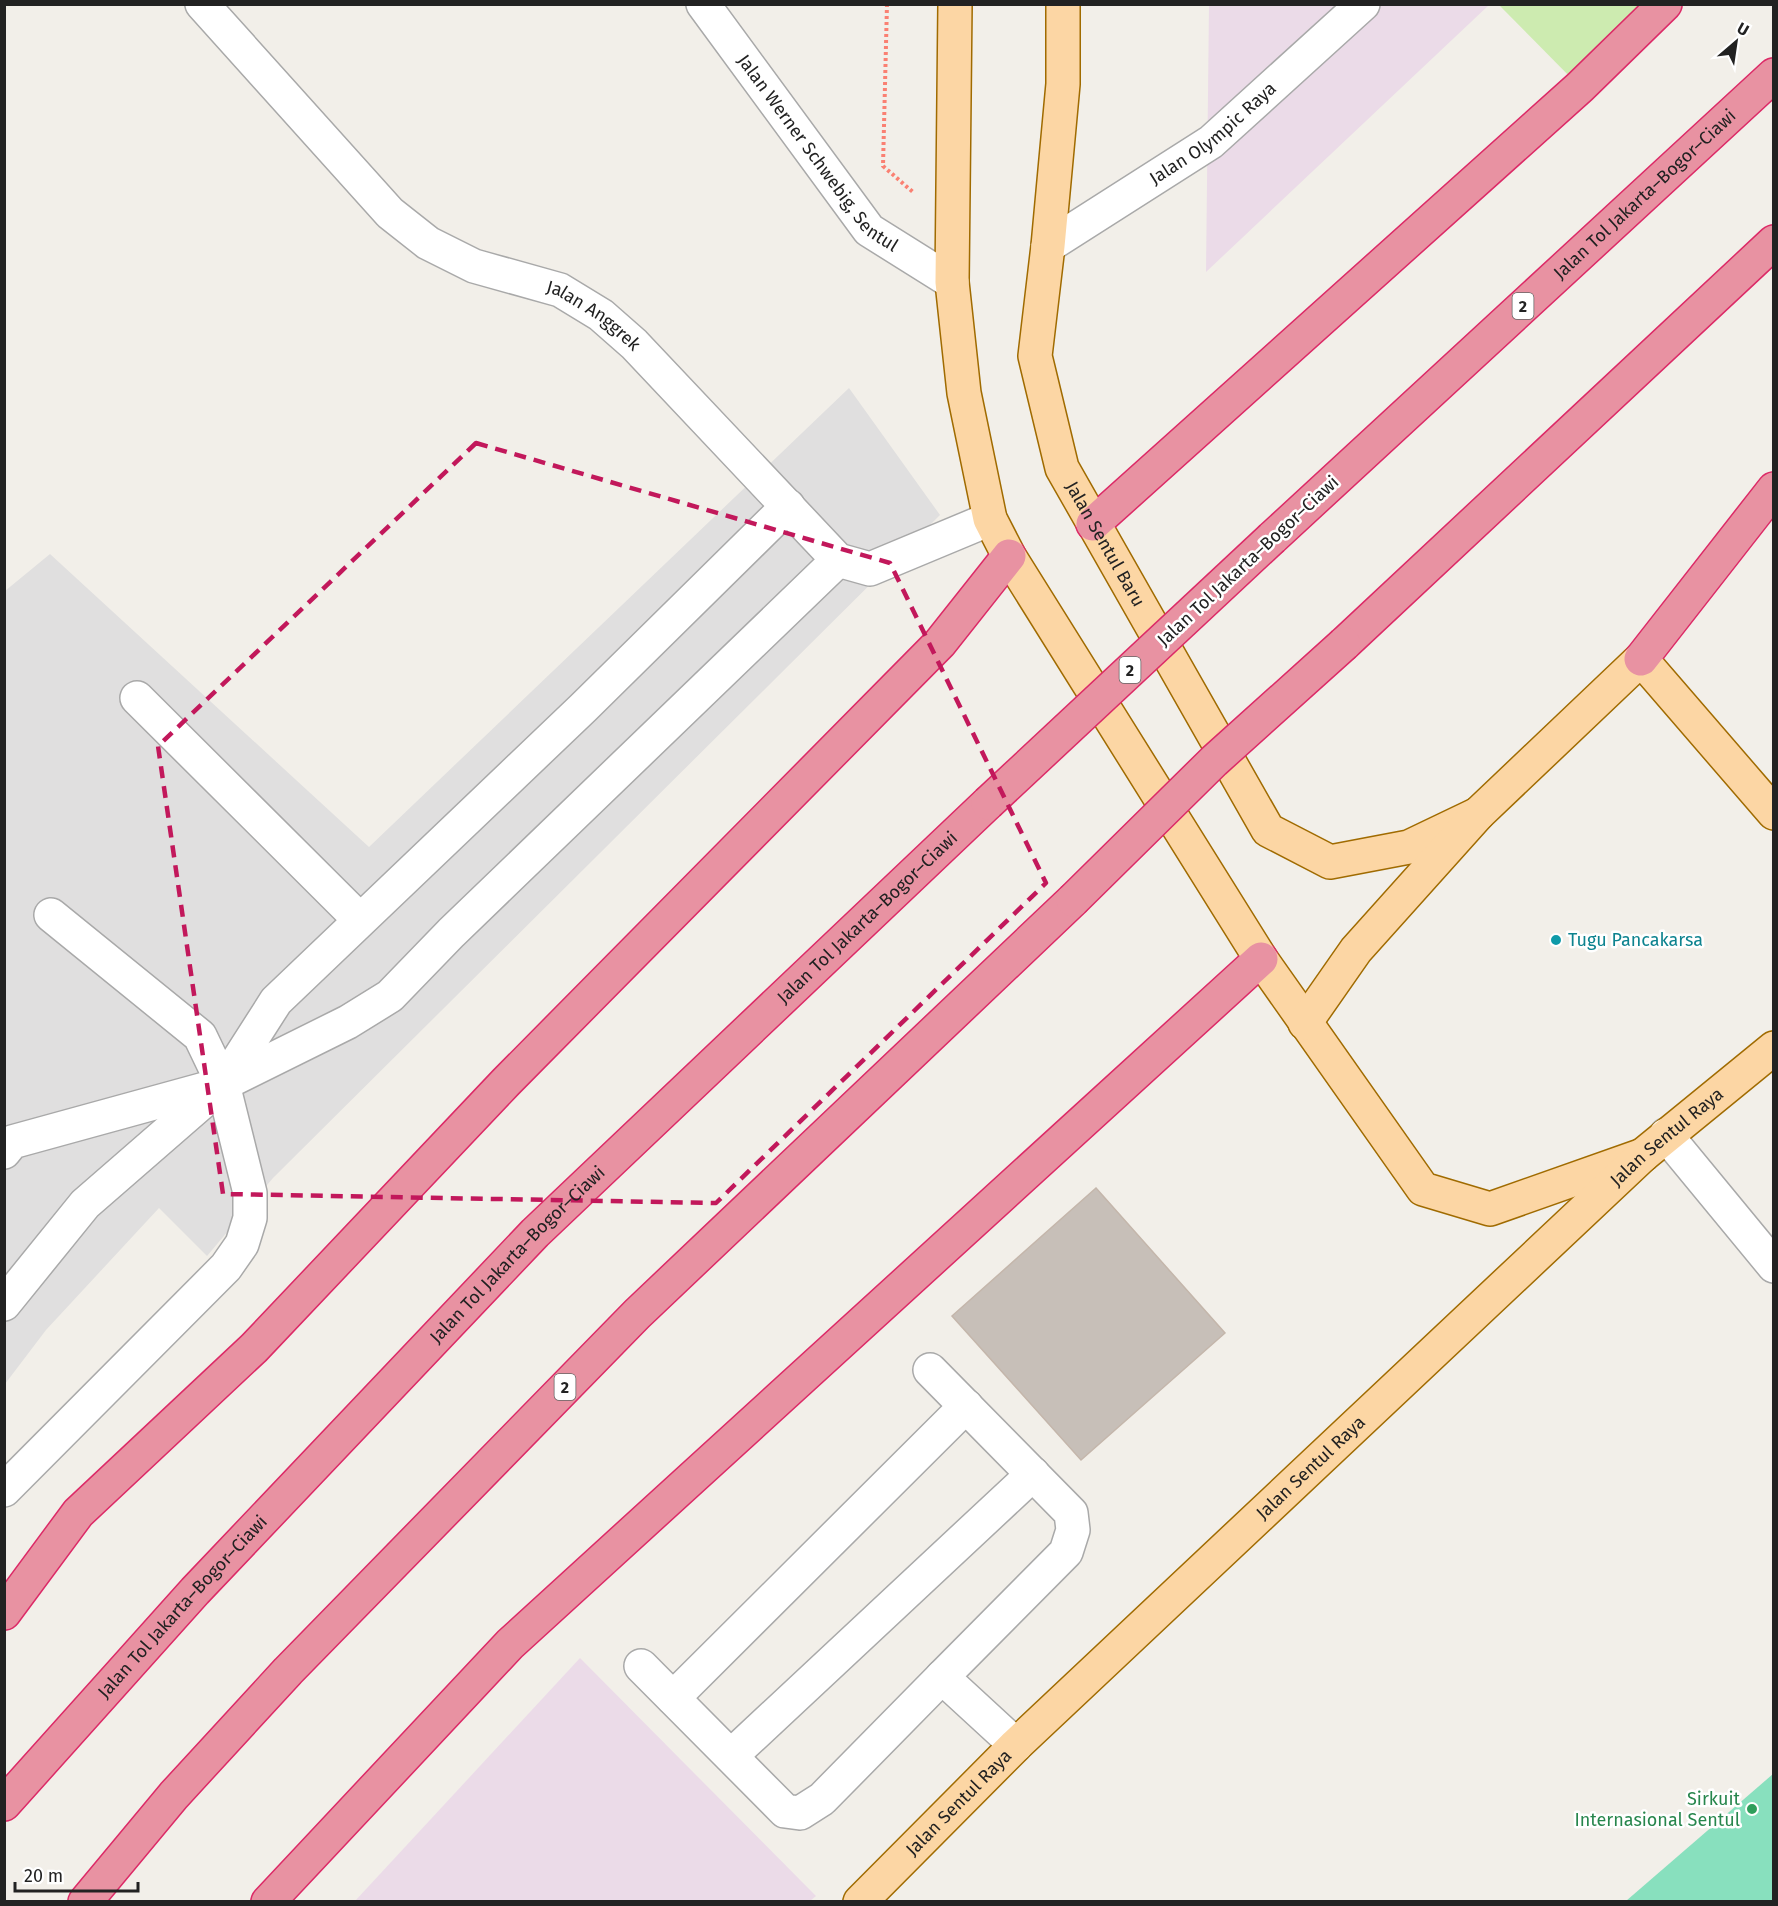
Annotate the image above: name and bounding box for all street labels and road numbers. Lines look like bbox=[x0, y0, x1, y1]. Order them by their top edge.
street label: Jalan Werner Schwebig, Sentul bbox=[733, 50, 902, 256]
street label: Jalan Olympic Raya bbox=[1145, 77, 1281, 189]
street label: Jalan Tol Jakarta–Bogor–Ciawi bbox=[1549, 105, 1740, 284]
street label: Jalan Anggrek bbox=[544, 276, 646, 356]
road number: 2 bbox=[1512, 293, 1534, 319]
street label: Jalan Tol Jakarta–Bogor–Ciawi bbox=[1153, 471, 1343, 651]
street label: Jalan Sentul Baru bbox=[1061, 477, 1150, 611]
road number: 2 bbox=[1120, 657, 1140, 683]
street label: Jalan Tol Jakarta–Bogor–Ciawi bbox=[773, 827, 962, 1008]
street label: Jalan Sentul Raya bbox=[1606, 1083, 1728, 1191]
street label: Jalan Tol Jakarta–Bogor–Ciawi bbox=[425, 1161, 610, 1348]
road number: 2 bbox=[554, 1374, 576, 1400]
street label: Jalan Sentul Raya bbox=[1252, 1411, 1370, 1524]
street label: Jalan Tol Jakarta–Bogor–Ciawi bbox=[93, 1511, 272, 1703]
street label: Jalan Sentul Raya bbox=[901, 1745, 1016, 1861]

